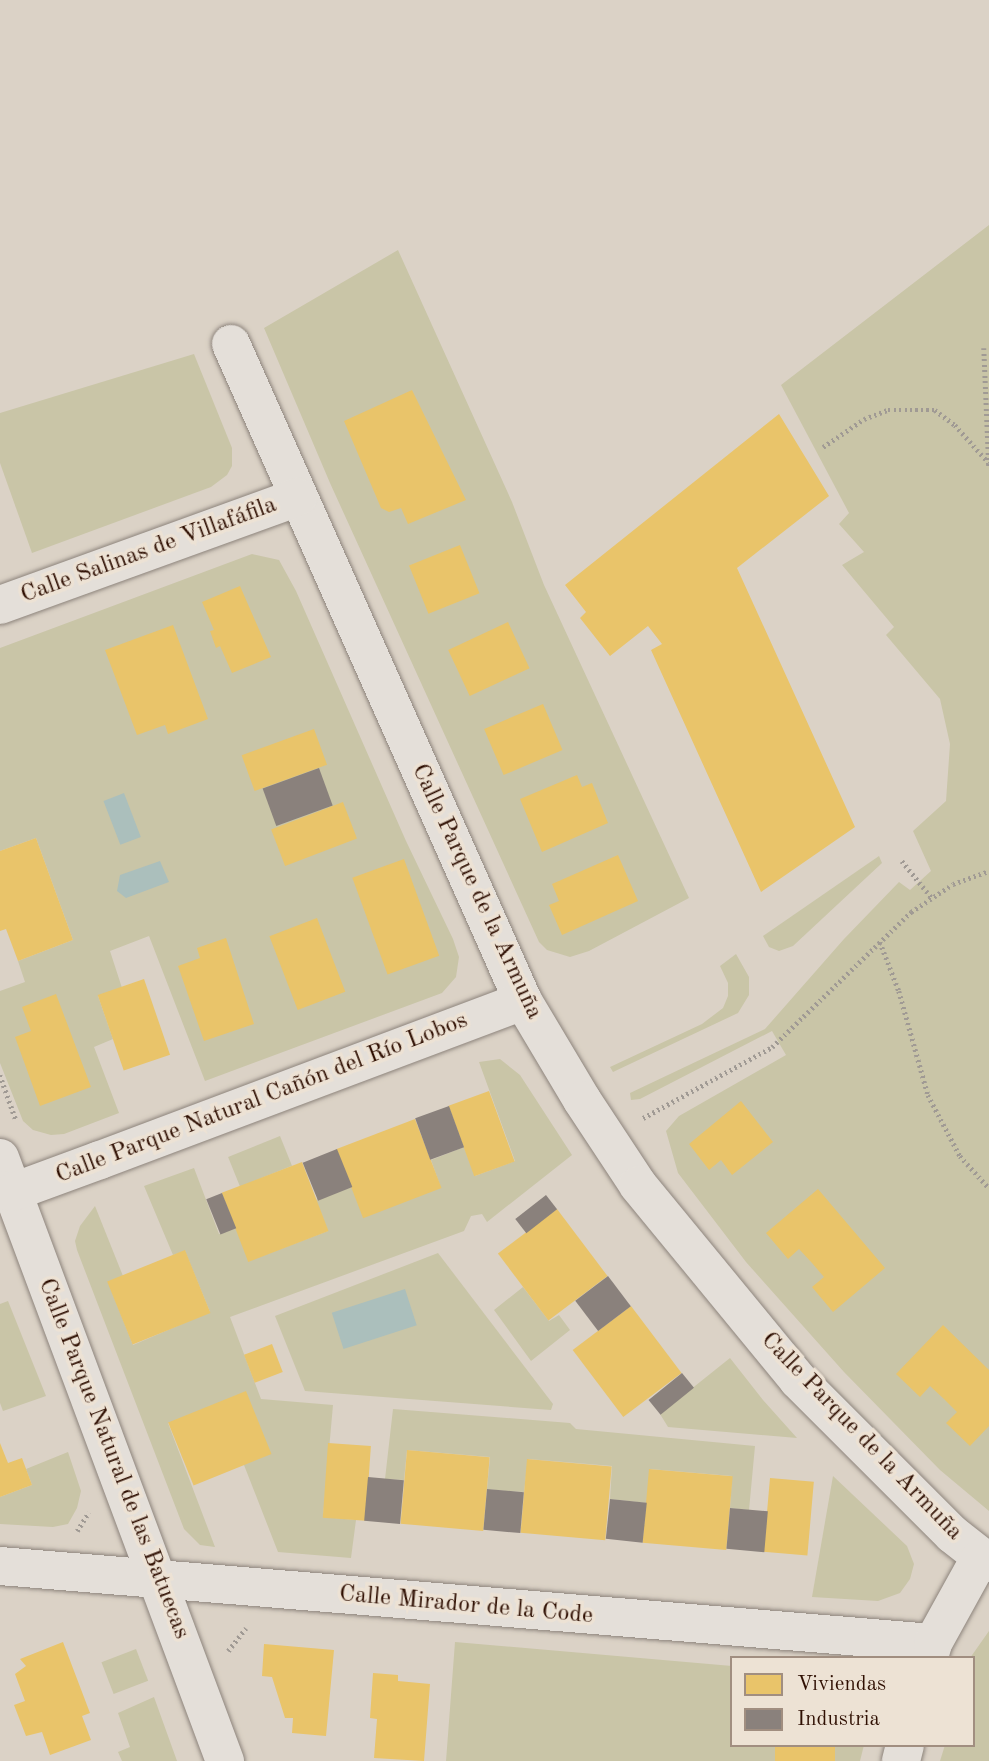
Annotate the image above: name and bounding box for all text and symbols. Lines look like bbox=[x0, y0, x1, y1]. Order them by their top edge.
street label: Calle Salinas de Villafáfila bbox=[17, 491, 281, 611]
street label: Calle Parque de la Armuña bbox=[404, 760, 548, 1024]
street label: Calle Parque Natural Cañón del Río Lobos bbox=[52, 1007, 472, 1191]
street label: Calle Parque Natural de las Batuecas bbox=[31, 1275, 195, 1643]
street label: Calle Parque de la Armuña bbox=[754, 1327, 968, 1547]
street label: Calle Mirador de la Code bbox=[338, 1581, 594, 1631]
legend bbox=[730, 1656, 975, 1747]
text: Viviendas bbox=[797, 1674, 886, 1695]
text: Industria bbox=[797, 1709, 880, 1730]

